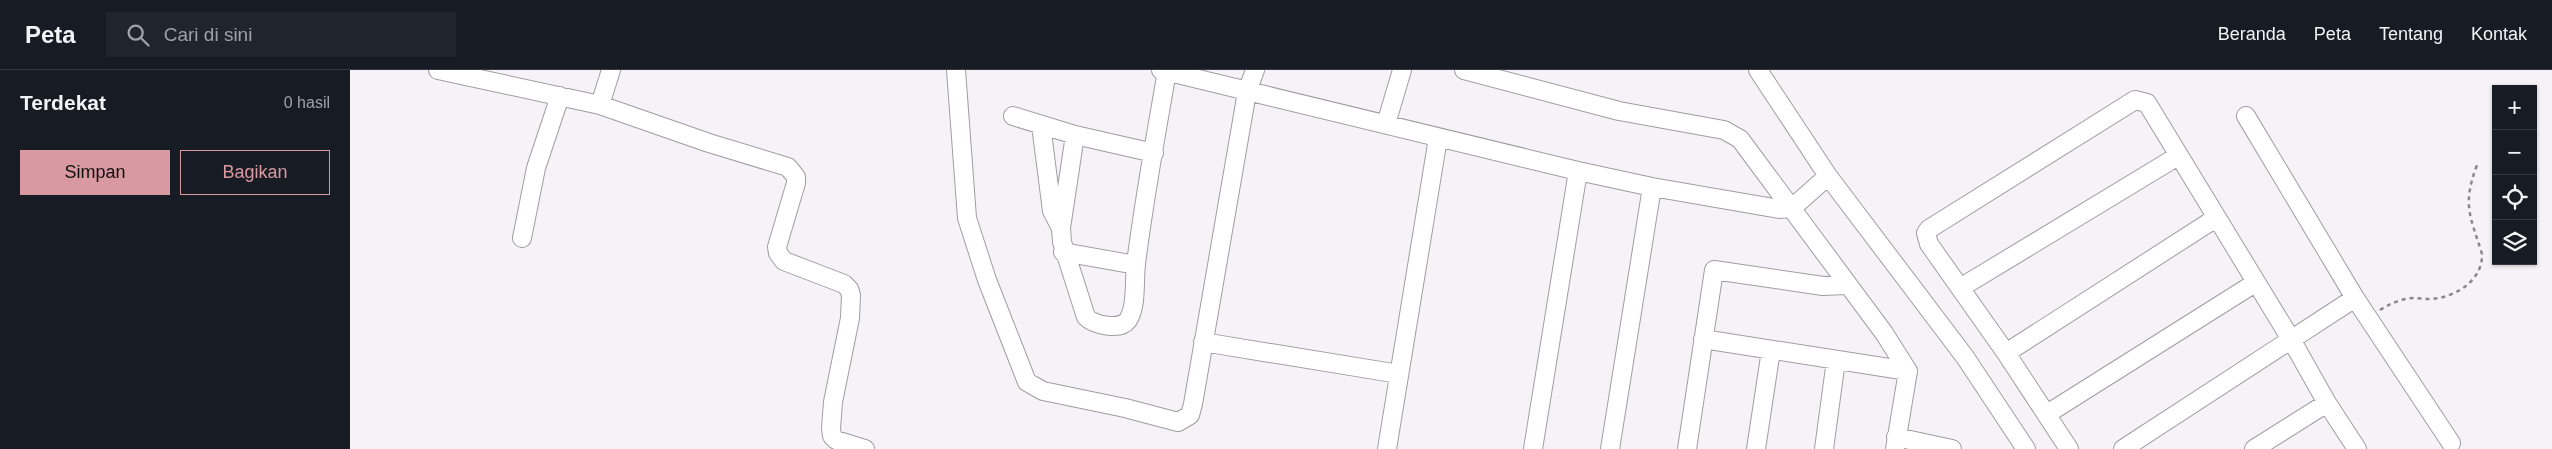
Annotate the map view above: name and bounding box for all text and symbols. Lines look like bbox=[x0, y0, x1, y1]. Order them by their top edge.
search box bbox=[106, 12, 456, 57]
text: Peta bbox=[25, 21, 76, 48]
icon: search bbox=[124, 21, 152, 49]
text: Cari di sini bbox=[164, 24, 252, 45]
text: Beranda bbox=[2218, 24, 2286, 44]
text: Peta bbox=[2314, 24, 2351, 44]
text: Tentang bbox=[2379, 24, 2443, 44]
text: Kontak bbox=[2471, 24, 2527, 44]
map controls bbox=[2492, 85, 2537, 265]
button: + bbox=[2492, 85, 2537, 130]
text: Terdekat bbox=[20, 91, 106, 114]
text: 0 hasil bbox=[284, 94, 330, 111]
button: − bbox=[2492, 130, 2537, 175]
button: Simpan bbox=[20, 150, 170, 195]
button: Bagikan bbox=[180, 150, 330, 195]
button: locate bbox=[2492, 175, 2537, 220]
button: layers bbox=[2492, 220, 2537, 265]

